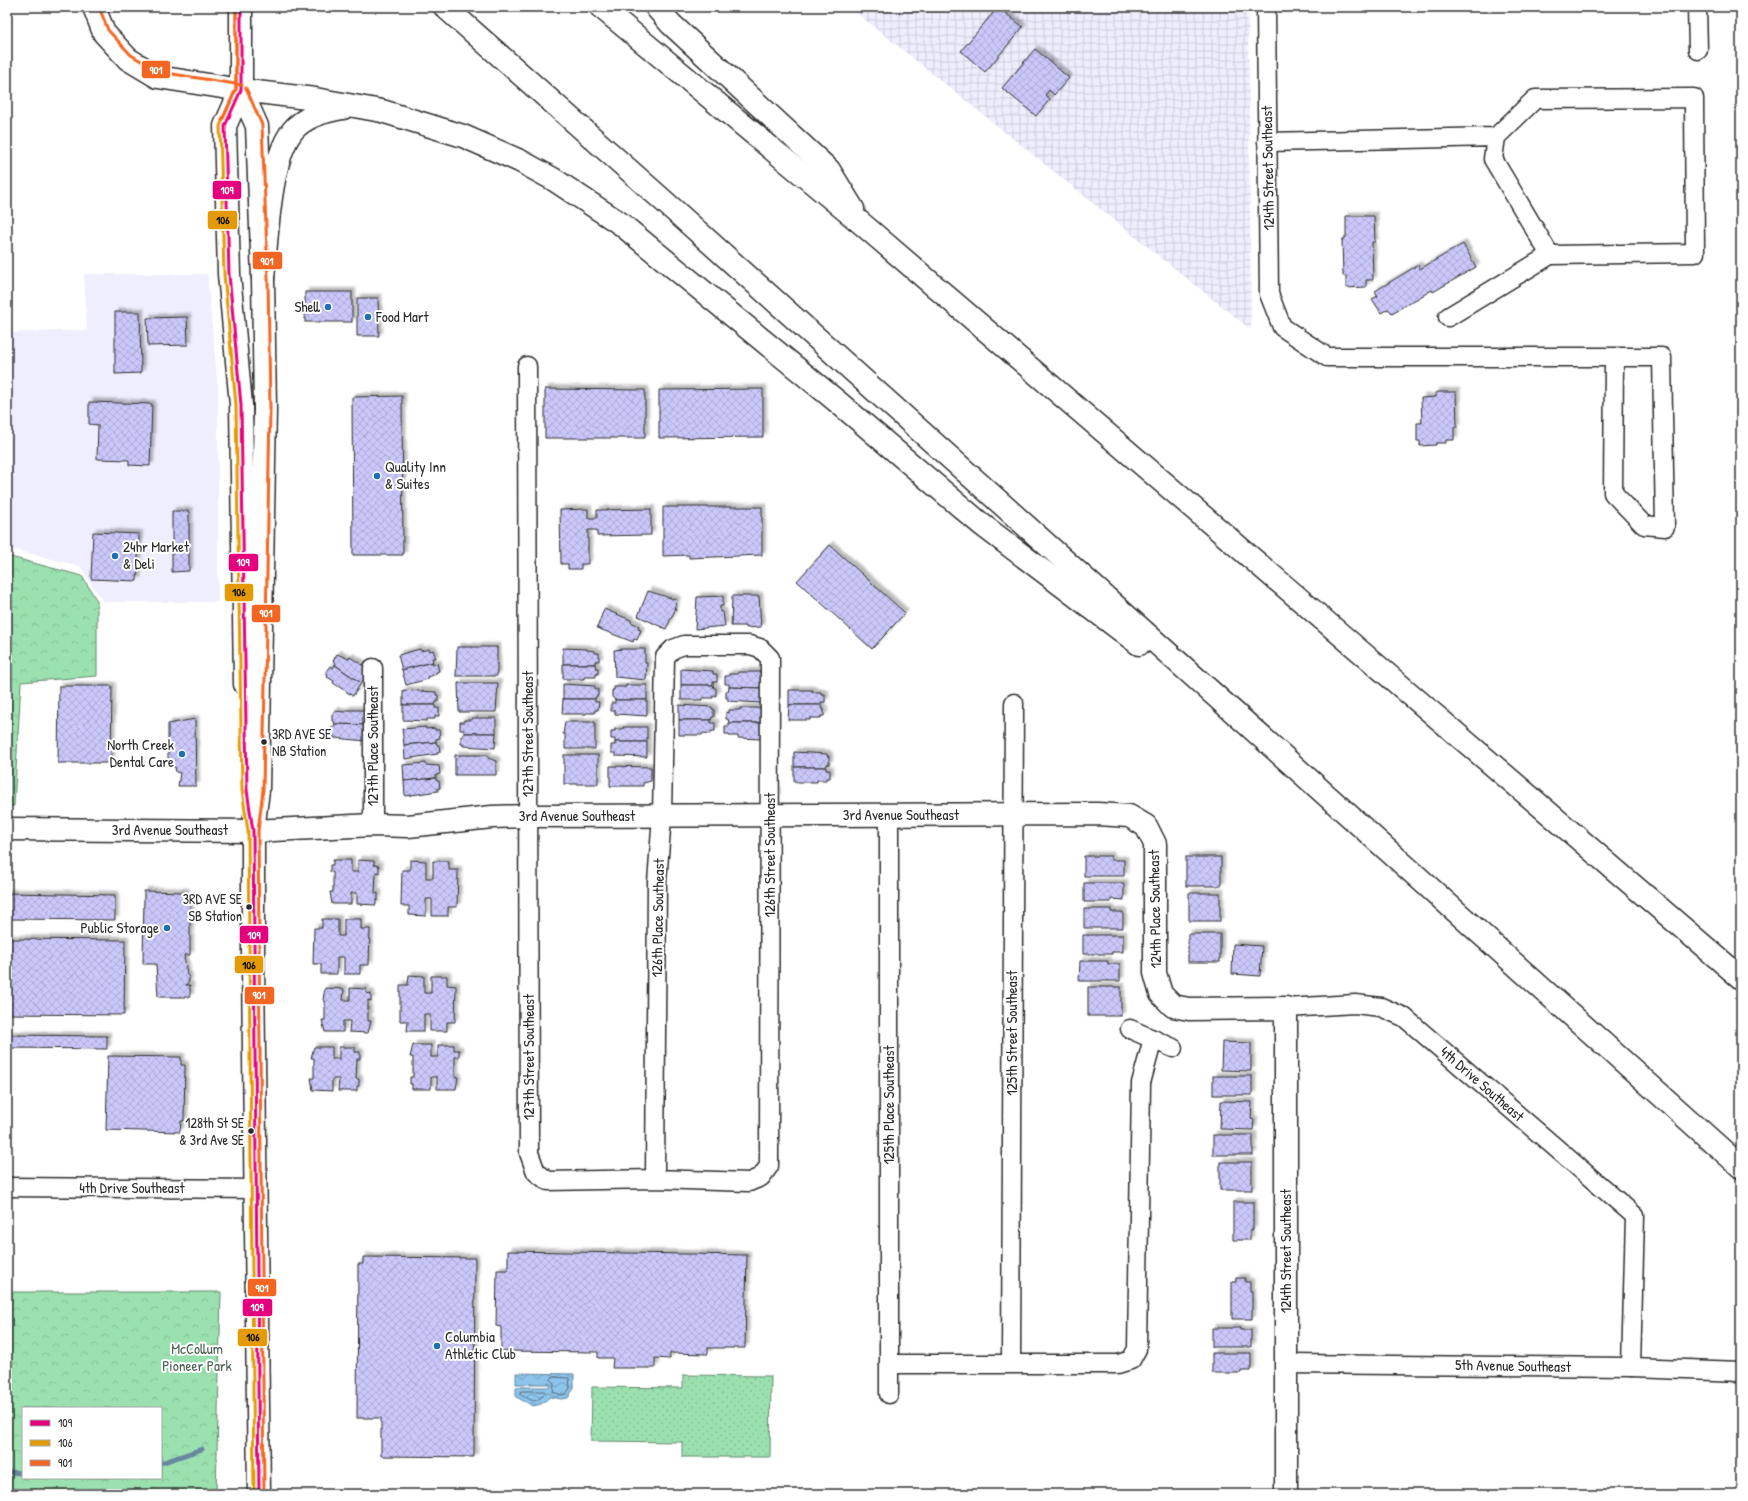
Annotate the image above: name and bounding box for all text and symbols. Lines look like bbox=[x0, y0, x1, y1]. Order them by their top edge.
line badge: 901 bbox=[141, 60, 171, 79]
text: 901 bbox=[150, 63, 162, 77]
street label: 124th Street Southeast bbox=[1256, 105, 1279, 230]
line badge: 109 bbox=[212, 180, 242, 200]
text: 109 bbox=[221, 183, 233, 197]
line badge: 106 bbox=[207, 210, 238, 230]
text: 106 bbox=[216, 213, 230, 227]
line badge: 901 bbox=[252, 251, 283, 270]
text: 901 bbox=[261, 254, 273, 268]
place label: Shell bbox=[294, 296, 321, 317]
marker: Shell bbox=[323, 302, 333, 312]
place label: Food Mart bbox=[375, 306, 430, 327]
marker: Food Mart bbox=[363, 312, 373, 322]
place label: Quality Inn & Suites bbox=[385, 456, 446, 494]
marker: Quality Inn & Suites bbox=[372, 471, 382, 481]
place label: 24hr Market & Deli bbox=[123, 536, 190, 574]
marker: 24hr Market & Deli bbox=[110, 551, 120, 561]
line badge: 109 bbox=[228, 553, 259, 572]
text: 109 bbox=[237, 555, 249, 569]
line badge: 106 bbox=[224, 583, 254, 602]
text: 106 bbox=[232, 585, 246, 599]
line badge: 901 bbox=[251, 604, 281, 623]
text: 901 bbox=[260, 606, 272, 620]
street label: 127th Street Southeast bbox=[517, 670, 538, 797]
street label: 127th Place Southeast bbox=[362, 685, 383, 806]
place label: 3RD AVE SE NB Station bbox=[272, 724, 331, 760]
place label: North Creek Dental Care bbox=[107, 734, 174, 772]
marker: 3RD AVE SE NB Station bbox=[259, 737, 269, 747]
marker: North Creek Dental Care bbox=[177, 749, 187, 759]
street label: 126th Street Southeast bbox=[759, 792, 780, 917]
street label: 3rd Avenue Southeast bbox=[843, 804, 960, 825]
street label: 3rd Avenue Southeast bbox=[519, 805, 636, 826]
street label: 3rd Avenue Southeast bbox=[112, 819, 229, 840]
street label: 124th Place Southeast bbox=[1143, 849, 1166, 968]
street label: 126th Place Southeast bbox=[646, 858, 669, 978]
place label: 3RD AVE SE SB Station bbox=[183, 889, 242, 925]
marker: 3RD AVE SE SB Station bbox=[244, 902, 254, 912]
place label: Public Storage bbox=[81, 917, 159, 938]
marker: Public Storage bbox=[162, 923, 172, 933]
line badge: 109 bbox=[239, 925, 269, 944]
text: 109 bbox=[248, 928, 260, 942]
line badge: 106 bbox=[234, 955, 264, 974]
text: 106 bbox=[242, 958, 256, 972]
street label: 125th Street Southeast bbox=[1001, 970, 1022, 1096]
line badge: 901 bbox=[244, 986, 275, 1005]
text: 901 bbox=[253, 988, 265, 1002]
street label: 127th Street Southeast bbox=[518, 993, 539, 1120]
street label: 4th Drive Southeast bbox=[1436, 1041, 1530, 1127]
street label: 125th Place Southeast bbox=[878, 1045, 899, 1165]
place label: 128th St SE & 3rd Ave SE bbox=[179, 1113, 244, 1149]
marker: 128th St SE & 3rd Ave SE bbox=[246, 1126, 256, 1136]
street label: 4th Drive Southeast bbox=[79, 1177, 186, 1198]
street label: 124th Street Southeast bbox=[1275, 1188, 1296, 1313]
line badge: 901 bbox=[247, 1278, 277, 1297]
text: 901 bbox=[256, 1281, 268, 1295]
line badge: 109 bbox=[242, 1298, 273, 1317]
text: 109 bbox=[251, 1300, 263, 1314]
place label: Columbia Athletic Club bbox=[445, 1326, 516, 1364]
line badge: 106 bbox=[237, 1328, 268, 1347]
text: 106 bbox=[246, 1330, 260, 1344]
park label: McCollum Pioneer Park bbox=[162, 1338, 232, 1376]
marker: Columbia Athletic Club bbox=[432, 1341, 442, 1351]
street label: 5th Avenue Southeast bbox=[1455, 1354, 1572, 1377]
legend bbox=[22, 1407, 162, 1479]
text: 109 bbox=[58, 1414, 73, 1431]
text: 106 bbox=[58, 1434, 73, 1451]
text: 901 bbox=[58, 1454, 72, 1471]

